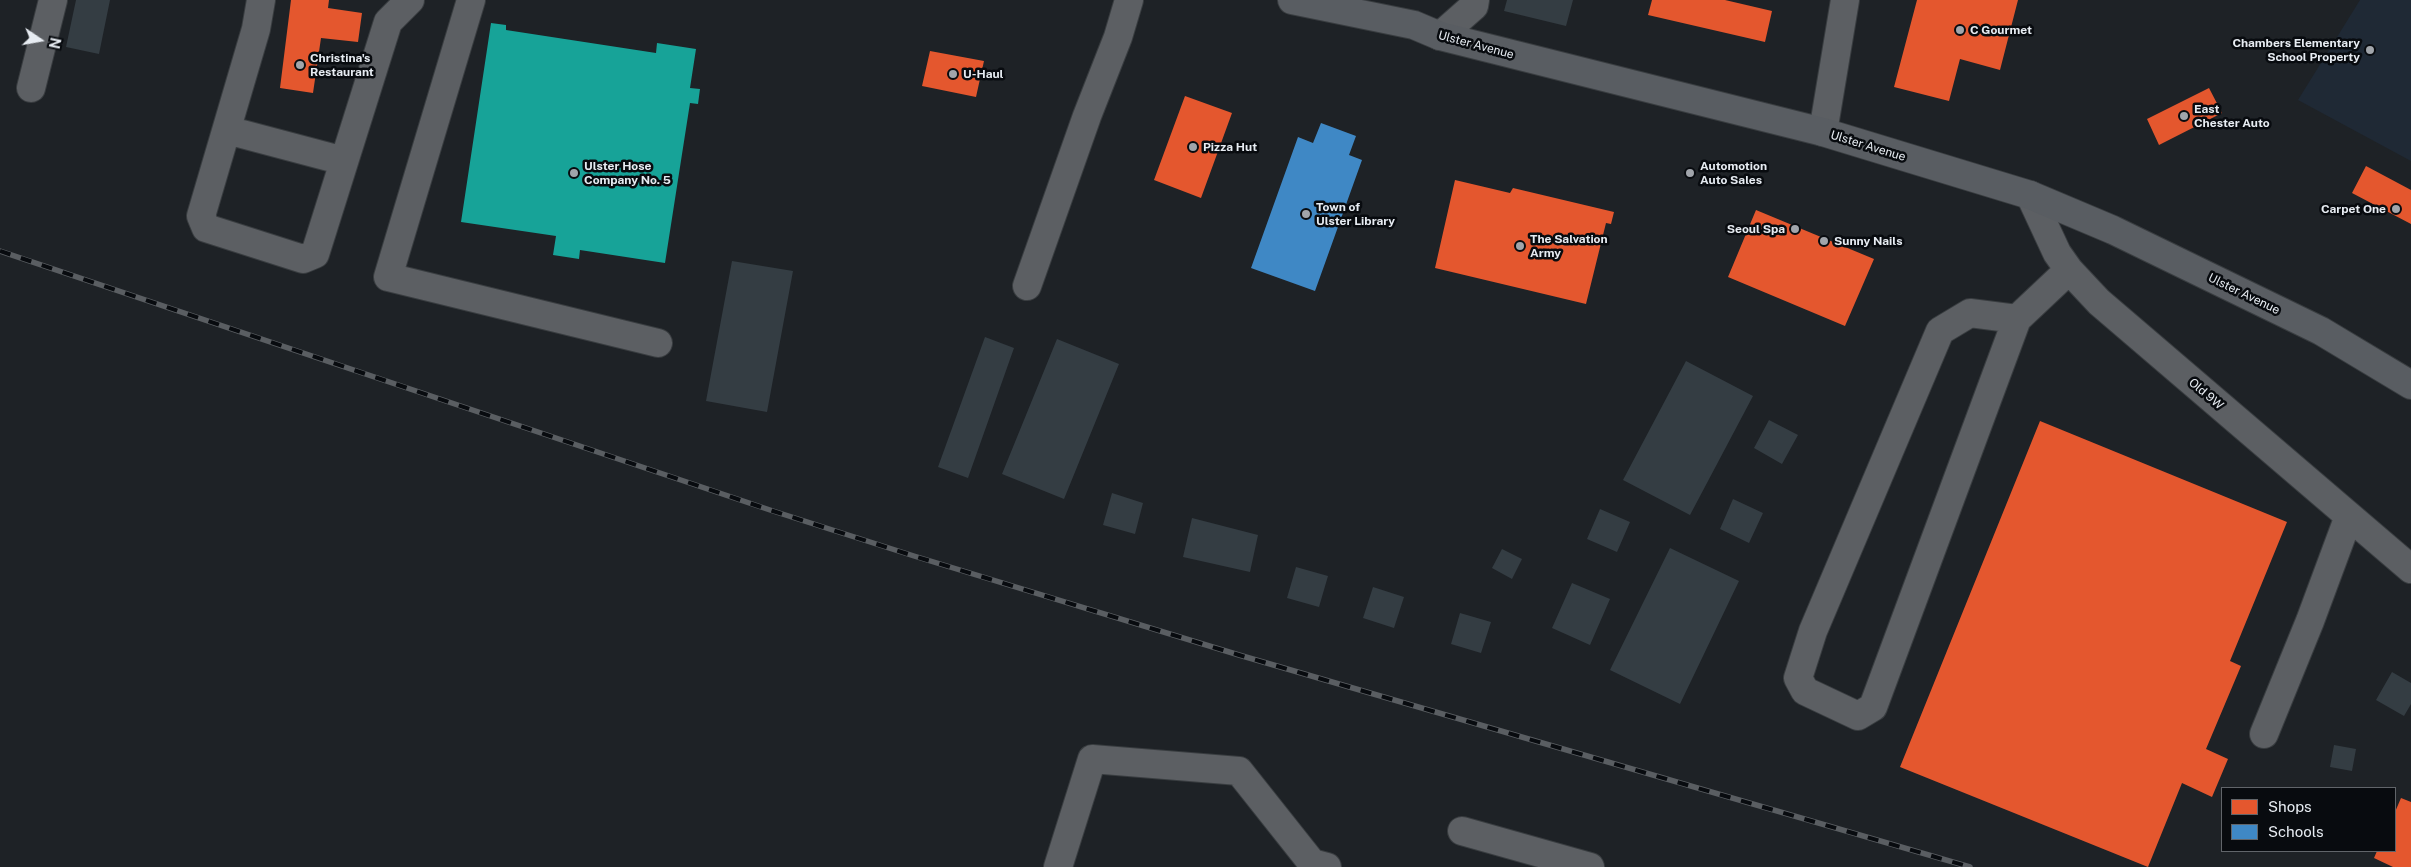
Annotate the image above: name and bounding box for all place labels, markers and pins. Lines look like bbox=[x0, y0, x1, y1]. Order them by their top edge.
place label: C Gourmet bbox=[1970, 23, 2032, 37]
marker: C Gourmet bbox=[1954, 24, 1966, 36]
place label: Chambers Elementary School Property bbox=[2232, 36, 2360, 64]
marker: Chambers Elementary School Property bbox=[2364, 44, 2376, 56]
place label: Christina's Restaurant bbox=[310, 51, 374, 79]
marker: Christina's Restaurant bbox=[294, 59, 306, 71]
place label: U-Haul bbox=[963, 67, 1004, 81]
marker: U-Haul bbox=[947, 68, 959, 80]
place label: East Chester Auto bbox=[2194, 102, 2270, 130]
marker: East Chester Auto bbox=[2178, 110, 2190, 122]
place label: Pizza Hut bbox=[1203, 140, 1257, 154]
marker: Pizza Hut bbox=[1187, 141, 1199, 153]
place label: Ulster Hose Company No. 5 bbox=[584, 159, 671, 187]
place label: Automotion Auto Sales bbox=[1700, 159, 1767, 187]
marker: Ulster Hose Company No. 5 bbox=[568, 167, 580, 179]
marker: Automotion Auto Sales bbox=[1684, 167, 1696, 179]
place label: Town of Ulster Library bbox=[1316, 200, 1395, 228]
place label: Carpet One bbox=[2321, 202, 2386, 216]
marker: Carpet One bbox=[2390, 203, 2402, 215]
marker: Town of Ulster Library bbox=[1300, 208, 1312, 220]
place label: Seoul Spa bbox=[1727, 222, 1785, 236]
marker: Seoul Spa bbox=[1789, 223, 1801, 235]
place label: The Salvation Army bbox=[1530, 232, 1608, 260]
place label: Sunny Nails bbox=[1834, 234, 1903, 248]
marker: Sunny Nails bbox=[1818, 235, 1830, 247]
marker: The Salvation Army bbox=[1514, 240, 1526, 252]

